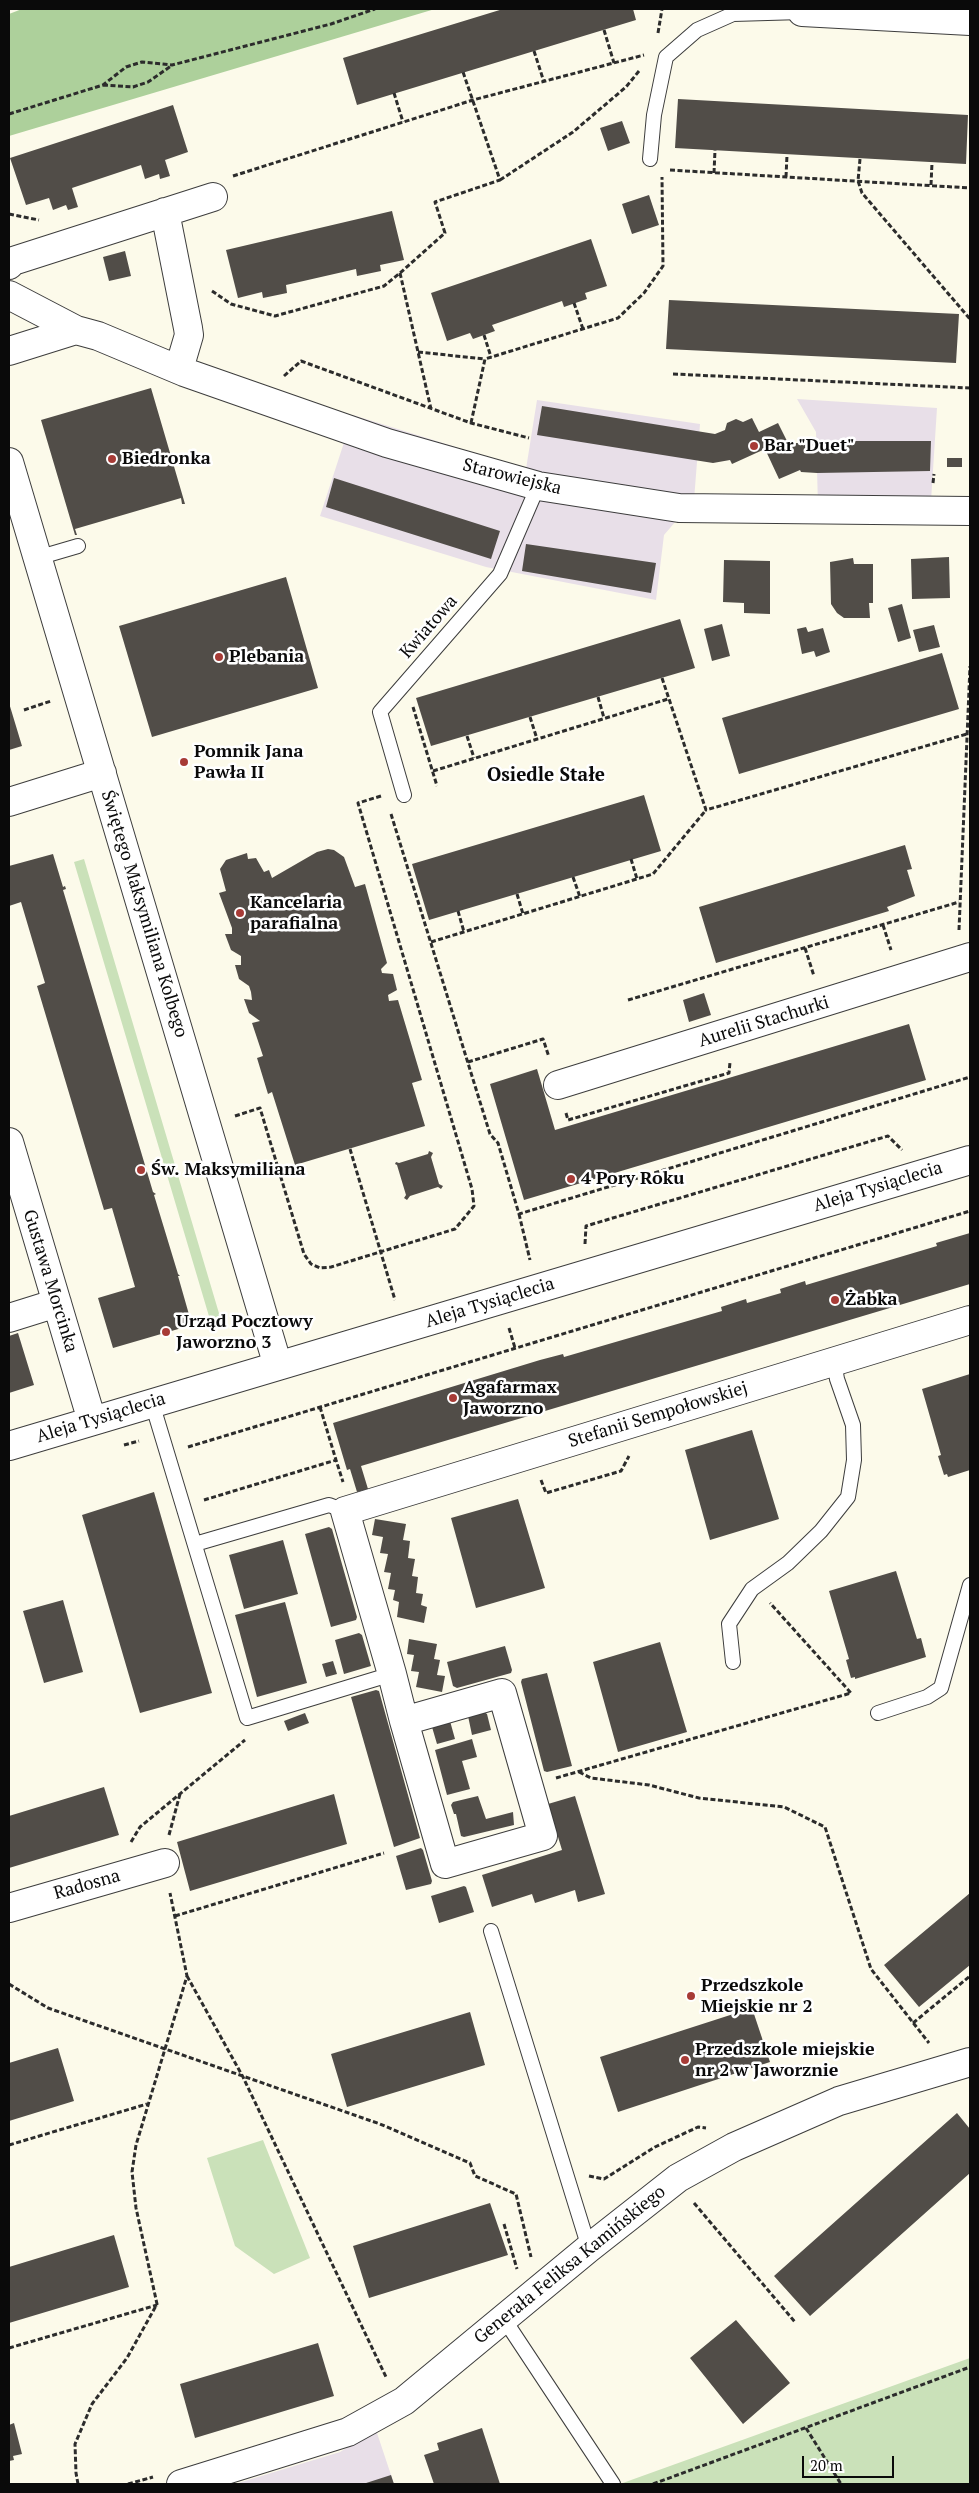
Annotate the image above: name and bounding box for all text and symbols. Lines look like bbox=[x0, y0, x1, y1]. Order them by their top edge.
place label: Bar "Duet" bbox=[764, 435, 854, 457]
marker: Bar "Duet" bbox=[748, 440, 760, 452]
place label: Biedronka bbox=[122, 448, 211, 470]
marker: Biedronka bbox=[106, 453, 118, 465]
street label: Starowiejska bbox=[460, 454, 564, 500]
street label: Kwiatowa bbox=[396, 591, 462, 663]
place label: Plebania bbox=[229, 646, 304, 668]
marker: Plebania bbox=[213, 651, 225, 663]
place label: Pomnik Jana Pawła II bbox=[194, 741, 303, 784]
marker: Pomnik Jana Pawła II bbox=[178, 756, 190, 768]
district label: Osiedle Stałe bbox=[487, 765, 605, 787]
street label: Świętego Maksymiliana Kolbego bbox=[96, 788, 192, 1040]
place label: Kancelaria parafialna bbox=[250, 892, 342, 934]
marker: Kancelaria parafialna bbox=[234, 907, 246, 919]
street label: Aurelii Stachurki bbox=[696, 992, 832, 1052]
street label: Aleja Tysiąclecia bbox=[811, 1157, 945, 1217]
place label: Św. Maksymiliana bbox=[151, 1159, 306, 1181]
marker: Św. Maksymiliana bbox=[135, 1164, 147, 1176]
place label: 4 Pory Roku bbox=[581, 1168, 684, 1190]
marker: 4 Pory Roku bbox=[565, 1173, 577, 1185]
street label: Gustawa Morcinka bbox=[18, 1207, 82, 1355]
street label: Aleja Tysiąclecia bbox=[423, 1273, 557, 1333]
place label: Żabka bbox=[845, 1289, 898, 1311]
marker: Żabka bbox=[829, 1294, 841, 1306]
place label: Urząd Pocztowy Jaworzno 3 bbox=[176, 1311, 313, 1354]
marker: Urząd Pocztowy Jaworzno 3 bbox=[160, 1326, 172, 1338]
place label: Agafarmax Jaworzno bbox=[463, 1377, 557, 1420]
street label: Stefanii Sempołowskiej bbox=[566, 1377, 750, 1453]
street label: Aleja Tysiąclecia bbox=[34, 1388, 168, 1448]
marker: Agafarmax Jaworzno bbox=[447, 1392, 459, 1404]
street label: Radosna bbox=[51, 1865, 123, 1905]
place label: Przedszkole Miejskie nr 2 bbox=[701, 1975, 813, 2018]
marker: Przedszkole Miejskie nr 2 bbox=[685, 1990, 697, 2002]
place label: Przedszkole miejskie nr 2 w Jaworznie bbox=[695, 2039, 875, 2082]
marker: Przedszkole miejskie nr 2 w Jaworznie bbox=[679, 2054, 691, 2066]
street label: Generała Feliksa Kamińskiego bbox=[470, 2181, 670, 2349]
scale bar bbox=[804, 2446, 896, 2478]
text: 20 m bbox=[810, 2455, 843, 2475]

